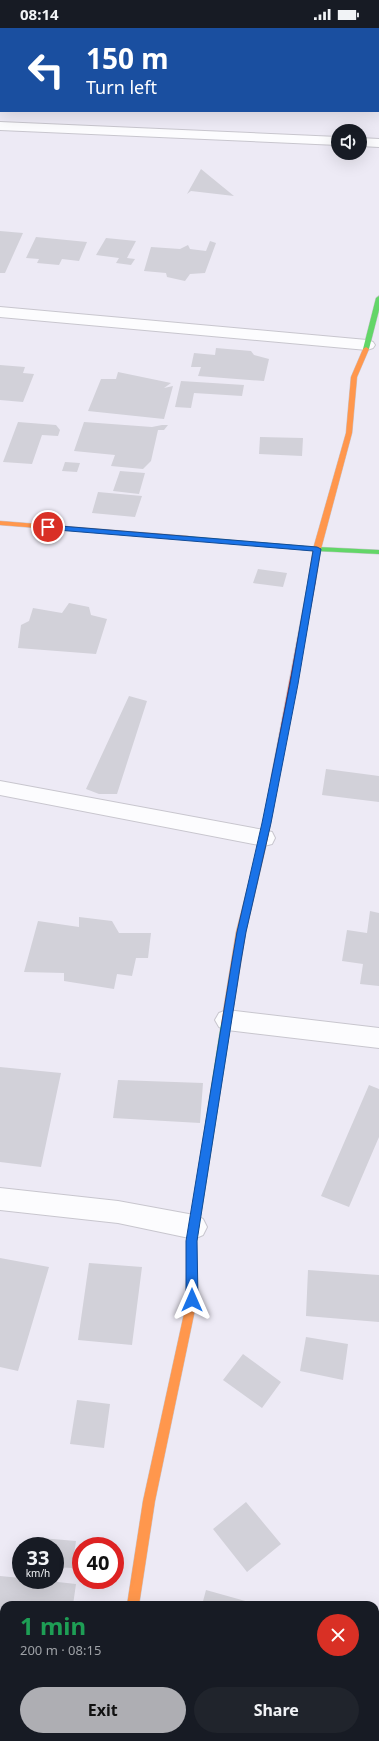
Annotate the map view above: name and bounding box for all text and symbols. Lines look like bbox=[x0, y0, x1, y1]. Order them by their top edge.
text: 08:14 bbox=[20, 4, 59, 24]
text: 150 m bbox=[86, 39, 169, 77]
icon: left bbox=[20, 44, 72, 96]
text: Turn left bbox=[86, 75, 157, 99]
map controls bbox=[331, 124, 367, 160]
button: sound bbox=[331, 124, 367, 160]
pin bbox=[31, 510, 65, 544]
icon: arrive bbox=[37, 516, 59, 538]
position arrow bbox=[171, 1279, 213, 1321]
speed limit sign: 40 bbox=[72, 1537, 124, 1589]
text: 33 bbox=[27, 1544, 49, 1571]
text: km/h bbox=[26, 1566, 50, 1580]
text: 1 min bbox=[20, 1609, 86, 1642]
button: close bbox=[317, 1614, 359, 1656]
text: 200 m · 08:15 bbox=[20, 1641, 101, 1659]
button: Exit bbox=[20, 1687, 186, 1733]
button: Share bbox=[194, 1687, 359, 1733]

